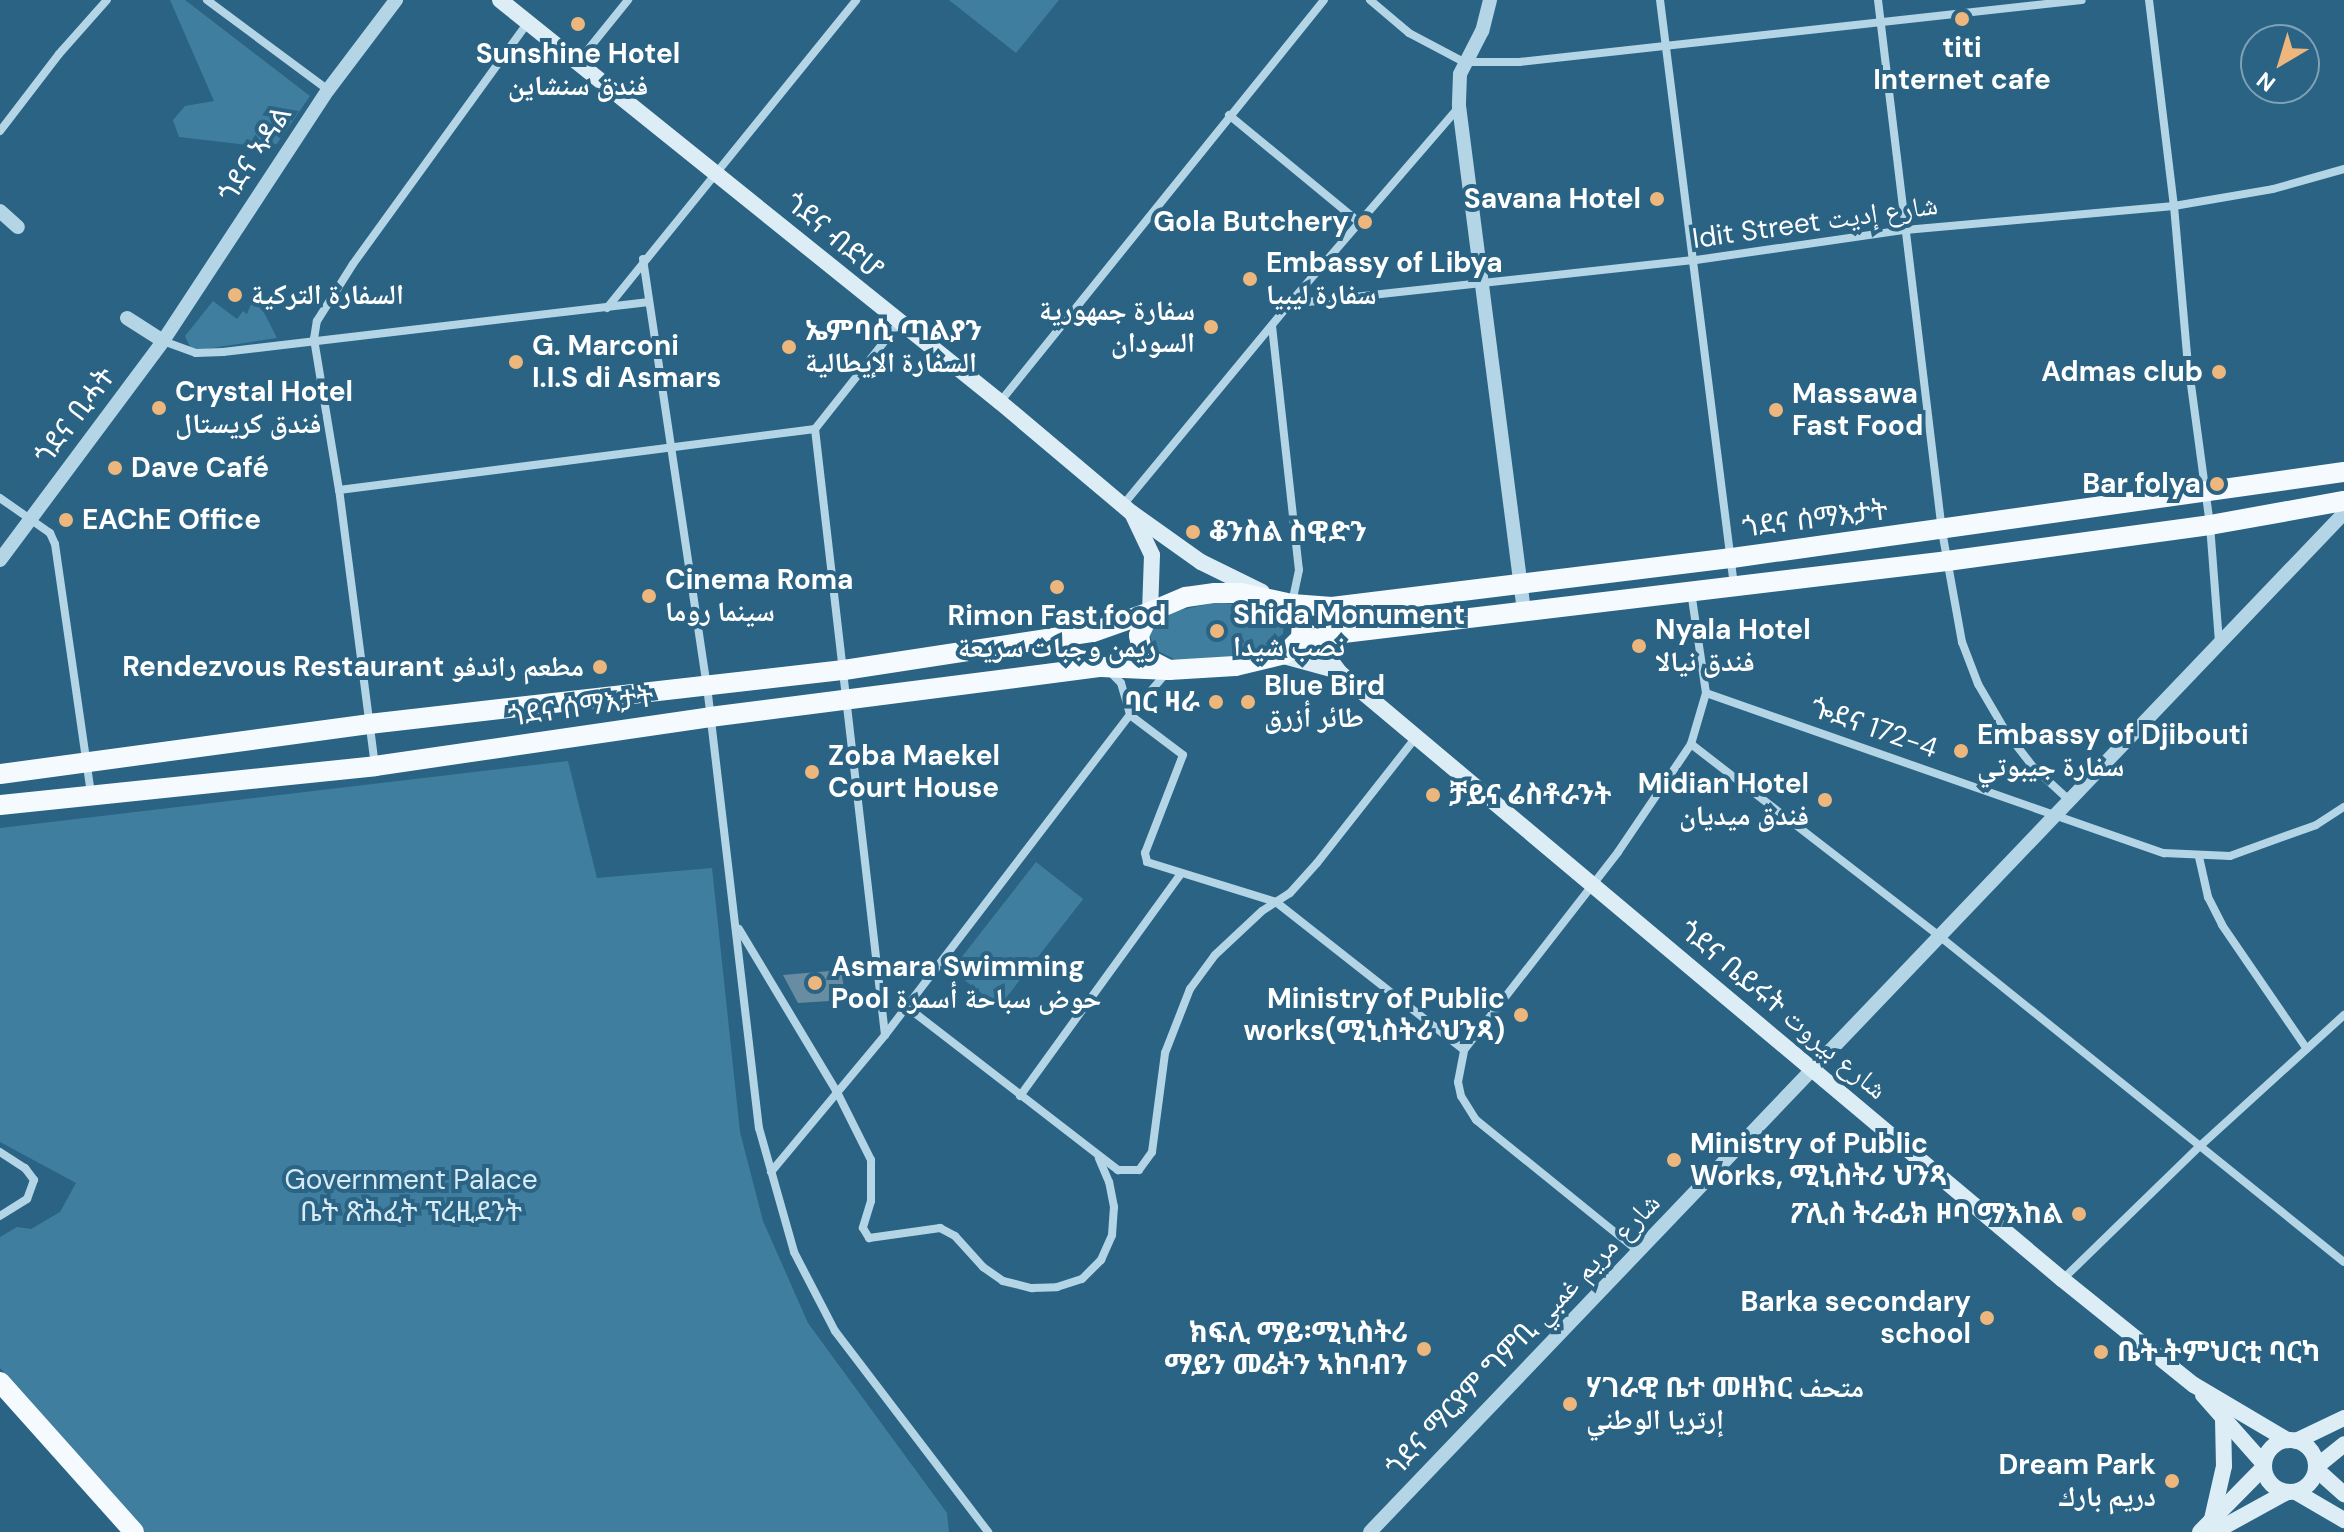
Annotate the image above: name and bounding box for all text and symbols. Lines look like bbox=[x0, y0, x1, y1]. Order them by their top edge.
marker: titi Internet cafe bbox=[1953, 10, 1971, 28]
marker: Sunshine Hotel فندق سنشاين bbox=[569, 15, 587, 33]
north arrow bbox=[2240, 24, 2320, 104]
place label: titi Internet cafe bbox=[1873, 31, 2051, 97]
place label: Sunshine Hotel فندق سنشاين bbox=[476, 37, 680, 103]
text: N bbox=[2251, 65, 2281, 98]
street label: ጎደና ኣዳል bbox=[211, 99, 299, 209]
place label: Savana Hotel bbox=[1464, 182, 1641, 216]
street label: ጎደና ብድሆ bbox=[778, 186, 890, 286]
street label: Idit Street شارع إديت bbox=[1690, 188, 1940, 256]
marker: Savana Hotel bbox=[1648, 190, 1666, 208]
place label: Gola Butchery bbox=[1153, 205, 1349, 239]
marker: Gola Butchery bbox=[1356, 213, 1374, 231]
place label: Embassy of Libya سفارة ليبيا bbox=[1266, 246, 1503, 312]
marker: Embassy of Libya سفارة ليبيا bbox=[1241, 270, 1259, 288]
place label: السفارة التركية bbox=[251, 278, 404, 312]
marker: السفارة التركية bbox=[226, 286, 244, 304]
place label: سفارة جمهورية السودان bbox=[1039, 294, 1195, 360]
place label: ኤምባሲ ጣልያን السفارة الإيطالية bbox=[805, 314, 982, 380]
marker: سفارة جمهورية السودان bbox=[1202, 318, 1220, 336]
place label: G. Marconi I.I.S di Asmars bbox=[532, 329, 721, 395]
marker: ኤምባሲ ጣልያን السفارة الإيطالية bbox=[780, 338, 798, 356]
marker: G. Marconi I.I.S di Asmars bbox=[507, 353, 525, 371]
place label: Admas club bbox=[2041, 355, 2203, 389]
street label: ጎደና ቢሓት bbox=[28, 361, 122, 471]
marker: Admas club bbox=[2210, 363, 2228, 381]
place label: Crystal Hotel فندق كريستال bbox=[175, 375, 353, 441]
place label: Massawa Fast Food bbox=[1792, 377, 1923, 443]
marker: Crystal Hotel فندق كريستال bbox=[150, 399, 168, 417]
marker: Massawa Fast Food bbox=[1767, 401, 1785, 419]
place label: Dave Café bbox=[131, 451, 269, 485]
marker: Dave Café bbox=[106, 459, 124, 477]
place label: Bar folya bbox=[2082, 467, 2201, 501]
marker: Bar folya bbox=[2208, 475, 2226, 493]
street label: ጎደና ሰማእታት bbox=[1740, 493, 1890, 545]
place label: EAChE Office bbox=[82, 503, 261, 537]
marker: EAChE Office bbox=[57, 511, 75, 529]
place label: ቆንስል ስዊድን bbox=[1209, 515, 1367, 549]
marker: ቆንስል ስዊድን bbox=[1184, 523, 1202, 541]
place label: Cinema Roma سينما روما bbox=[665, 563, 853, 629]
marker: Rimon Fast food ريمن وجبات سريعة bbox=[1048, 578, 1066, 596]
marker: Cinema Roma سينما روما bbox=[640, 587, 658, 605]
place label: Shida Monument نصب شيدا bbox=[1233, 598, 1465, 664]
place label: Rimon Fast food ريمن وجبات سريعة bbox=[948, 599, 1166, 665]
place label: Nyala Hotel فندق نيالا bbox=[1655, 613, 1811, 679]
marker: Shida Monument نصب شيدا bbox=[1208, 622, 1226, 640]
marker: Nyala Hotel فندق نيالا bbox=[1630, 637, 1648, 655]
place label: Rendezvous Restaurant مطعم راندفو bbox=[122, 650, 584, 684]
marker: Rendezvous Restaurant مطعم راندفو bbox=[591, 658, 609, 676]
place label: Blue Bird طائر أزرق bbox=[1264, 669, 1385, 735]
street label: ጎደና ሰማእታት bbox=[506, 680, 656, 734]
place label: ባር ዛራ bbox=[1124, 685, 1200, 719]
street label: ጐደና 172-4 bbox=[1806, 691, 1942, 765]
marker: ባር ዛራ bbox=[1207, 693, 1225, 711]
marker: Blue Bird طائر أزرق bbox=[1239, 693, 1257, 711]
place label: Embassy of Djibouti سفارة جيبوتي bbox=[1977, 718, 2249, 784]
place label: Zoba Maekel Court House bbox=[828, 739, 1000, 805]
marker: Embassy of Djibouti سفارة جيبوتي bbox=[1952, 742, 1970, 760]
marker: Zoba Maekel Court House bbox=[803, 763, 821, 781]
place label: Midian Hotel فندق ميديان bbox=[1638, 767, 1809, 833]
place label: ቻይና ሬስቶራንት bbox=[1449, 778, 1611, 812]
marker: ቻይና ሬስቶራንት bbox=[1424, 786, 1442, 804]
marker: Midian Hotel فندق ميديان bbox=[1816, 791, 1834, 809]
street label: ጎደና ቤይሩት شارع بيروت bbox=[1672, 913, 1894, 1107]
place label: Asmara Swimming Pool حوض سباحة أسمرة bbox=[831, 950, 1102, 1016]
marker: Asmara Swimming Pool حوض سباحة أسمرة bbox=[806, 974, 824, 992]
place label: Ministry of Public works(ሚኒስትሪ ህንጻ) bbox=[1244, 982, 1505, 1048]
marker: Ministry of Public works(ሚኒስትሪ ህንጻ) bbox=[1512, 1006, 1530, 1024]
place label: Ministry of Public Works, ሚኒስትሪ ህንጻ bbox=[1690, 1127, 1947, 1193]
marker: Ministry of Public Works, ሚኒስትሪ ህንጻ bbox=[1665, 1151, 1683, 1169]
park label: Government Palace ቤት ጽሕፈት ፕረዚደንት bbox=[284, 1163, 538, 1229]
street label: ጎደና ማርያም ግምቢ شارع مريم غمبي bbox=[1379, 1186, 1667, 1484]
place label: ፖሊስ ትራፊክ ዞባ ማእከል bbox=[1790, 1197, 2063, 1231]
marker: ፖሊስ ትራፊክ ዞባ ማእከል bbox=[2070, 1205, 2088, 1223]
place label: Barka secondary school bbox=[1740, 1285, 1971, 1351]
marker: Barka secondary school bbox=[1978, 1309, 1996, 1327]
place label: ክፍሊ ማይ፡ሚኒስትሪ ማይን መሬትን ኣከባብን bbox=[1164, 1316, 1408, 1382]
place label: ቤት ትምህርቲ ባርካ bbox=[2117, 1335, 2320, 1369]
marker: ክፍሊ ማይ፡ሚኒስትሪ ማይን መሬትን ኣከባብን bbox=[1415, 1340, 1433, 1358]
marker: ቤት ትምህርቲ ባርካ bbox=[2092, 1343, 2110, 1361]
place label: ሃገራዊ ቤተ መዘክር متحف إرتريا الوطني bbox=[1586, 1371, 1864, 1437]
marker: ሃገራዊ ቤተ መዘክር متحف إرتريا الوطني bbox=[1561, 1395, 1579, 1413]
place label: Dream Park دريم بارك bbox=[1998, 1448, 2156, 1514]
marker: Dream Park دريم بارك bbox=[2163, 1472, 2181, 1490]

